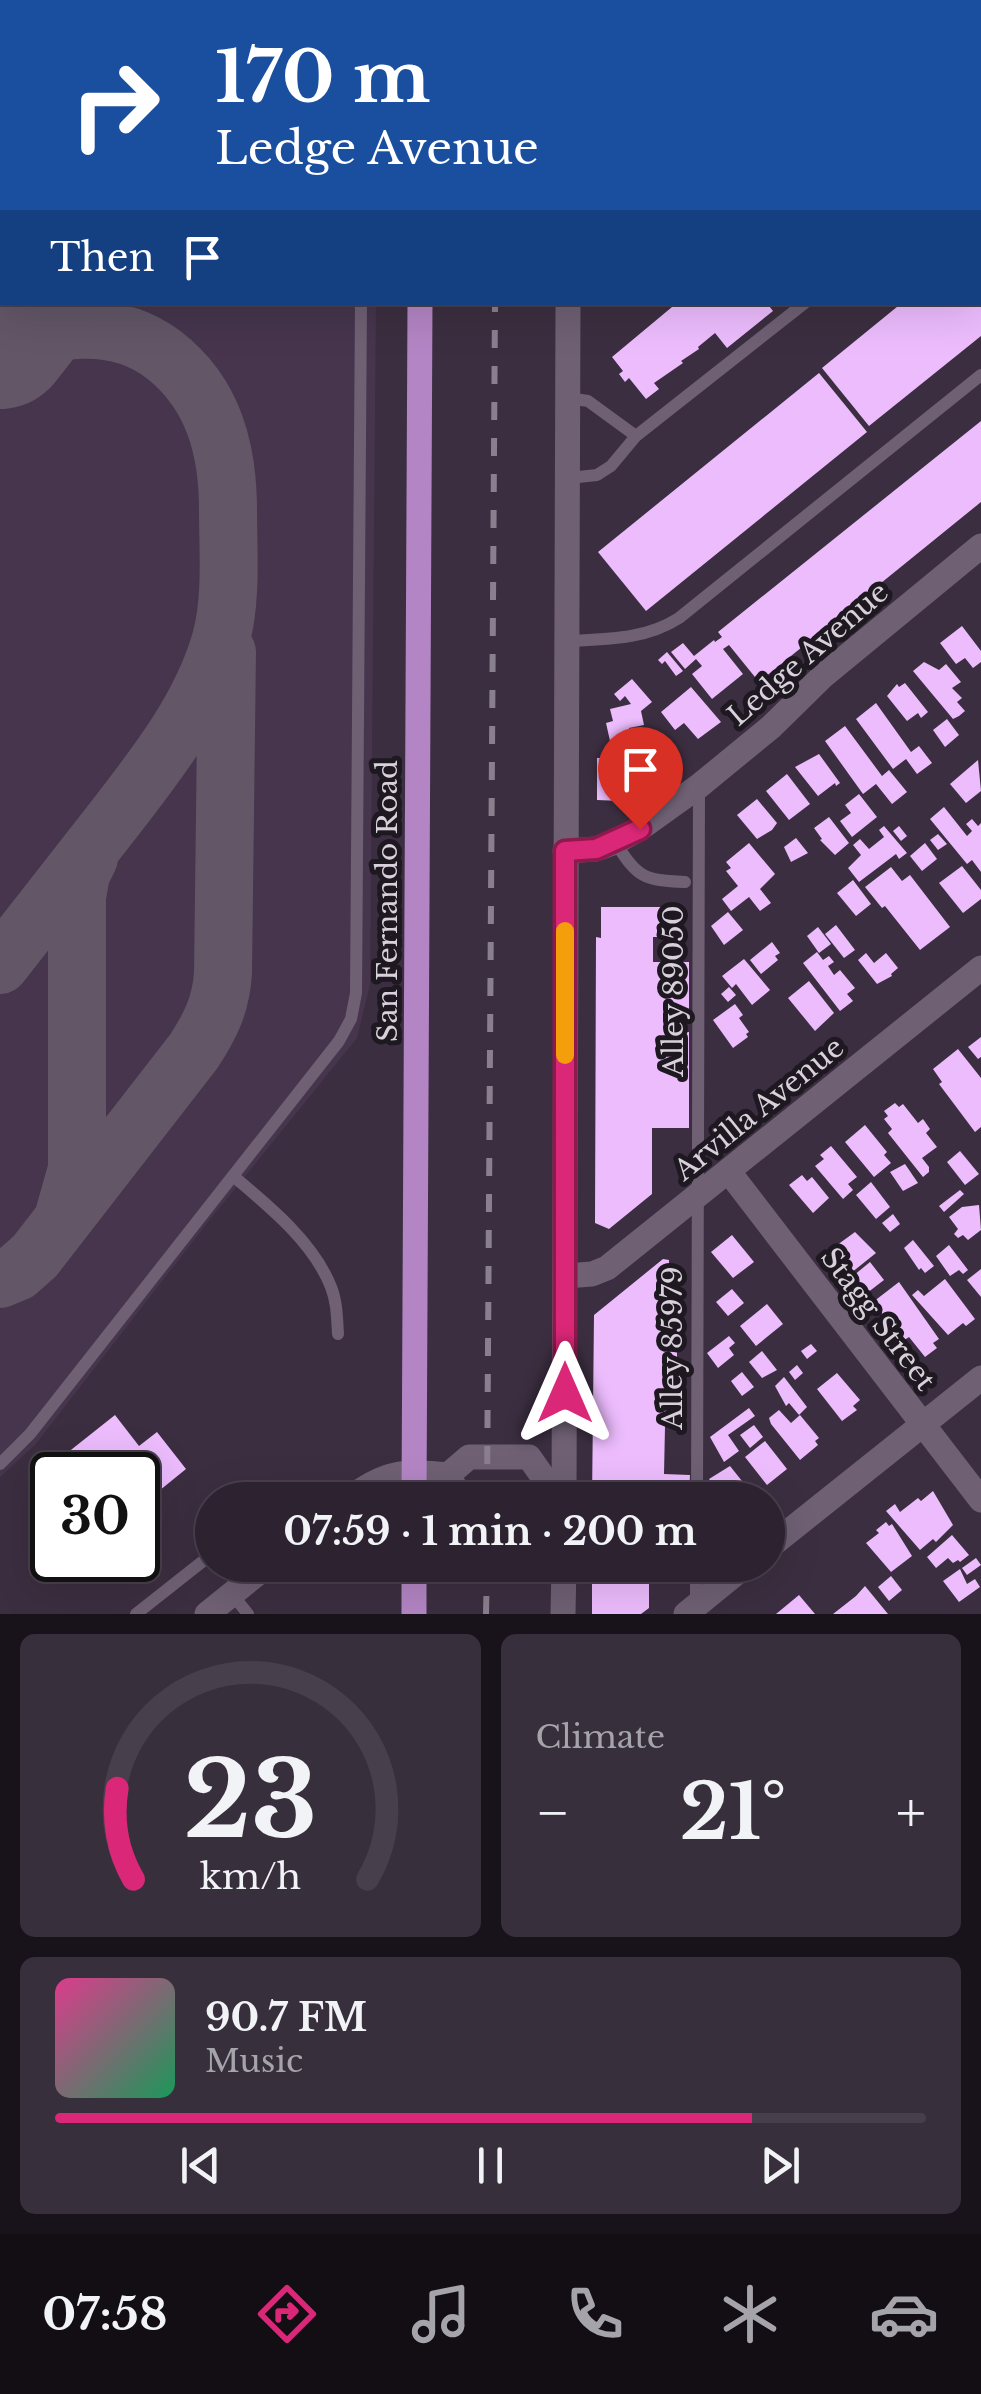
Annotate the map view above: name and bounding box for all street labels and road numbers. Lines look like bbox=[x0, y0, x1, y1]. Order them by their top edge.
street label: Ledge Avenue bbox=[720, 575, 896, 733]
street label: San Fernando Road bbox=[370, 760, 405, 1042]
street label: Alley 89050 bbox=[656, 905, 691, 1078]
street label: Arvilla Avenue bbox=[666, 1030, 851, 1189]
street label: Stagg Street bbox=[813, 1241, 943, 1398]
street label: Alley 85979 bbox=[655, 1266, 690, 1431]

